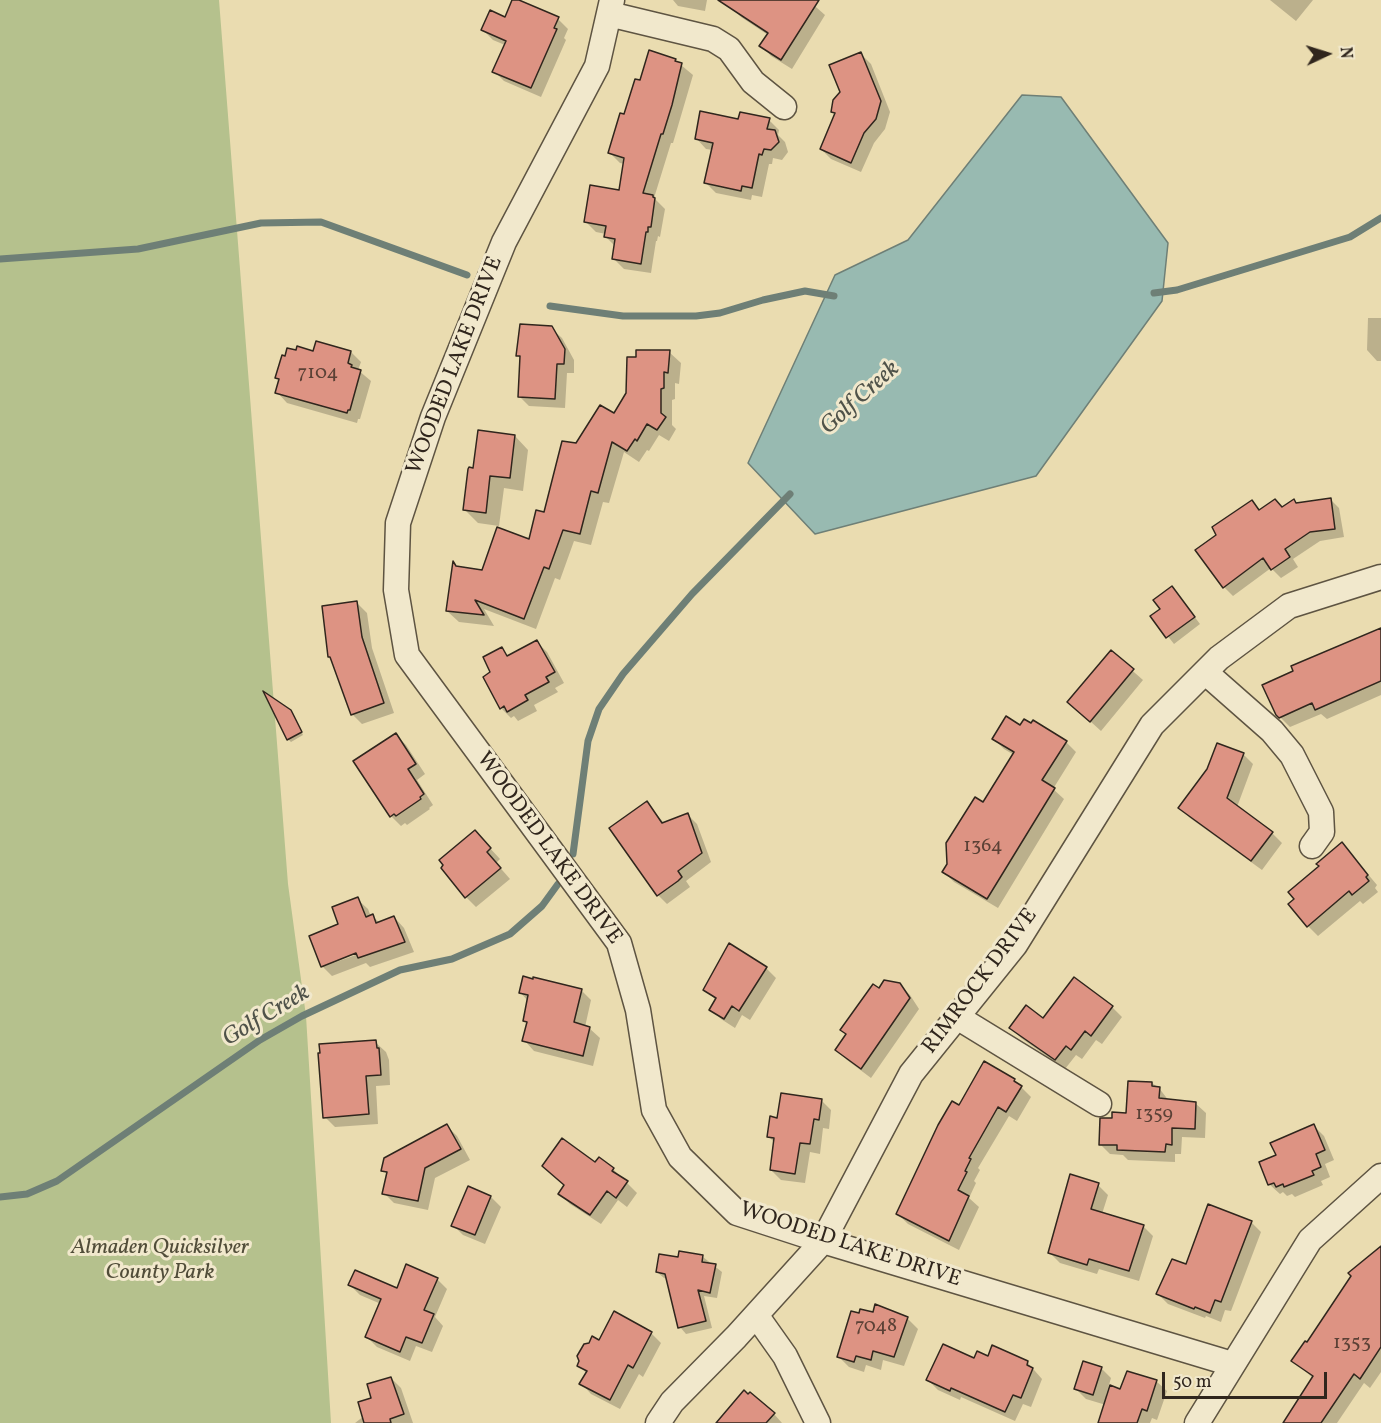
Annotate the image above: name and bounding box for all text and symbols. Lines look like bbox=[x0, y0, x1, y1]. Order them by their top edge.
north arrow bbox=[1297, 24, 1357, 84]
text: N bbox=[1334, 46, 1356, 59]
street label: WOODED LAKE DRIVE bbox=[402, 253, 510, 479]
water label: Golf Creek bbox=[815, 356, 907, 442]
house number: 7104 bbox=[298, 362, 338, 386]
street label: WOODED LAKE DRIVE bbox=[469, 748, 627, 950]
house number: 1364 bbox=[963, 835, 1003, 859]
street label: RIMROCK DRIVE bbox=[918, 904, 1044, 1060]
water label: Golf Creek bbox=[218, 980, 316, 1054]
house number: 1359 bbox=[1135, 1103, 1173, 1127]
street label: WOODED LAKE DRIVE bbox=[736, 1198, 964, 1294]
park label: Almaden Quicksilver County Park bbox=[71, 1236, 249, 1288]
house number: 7048 bbox=[855, 1315, 897, 1339]
house number: 1353 bbox=[1333, 1332, 1371, 1356]
scale bar bbox=[1165, 1360, 1330, 1398]
text: 50 m bbox=[1173, 1370, 1212, 1395]

